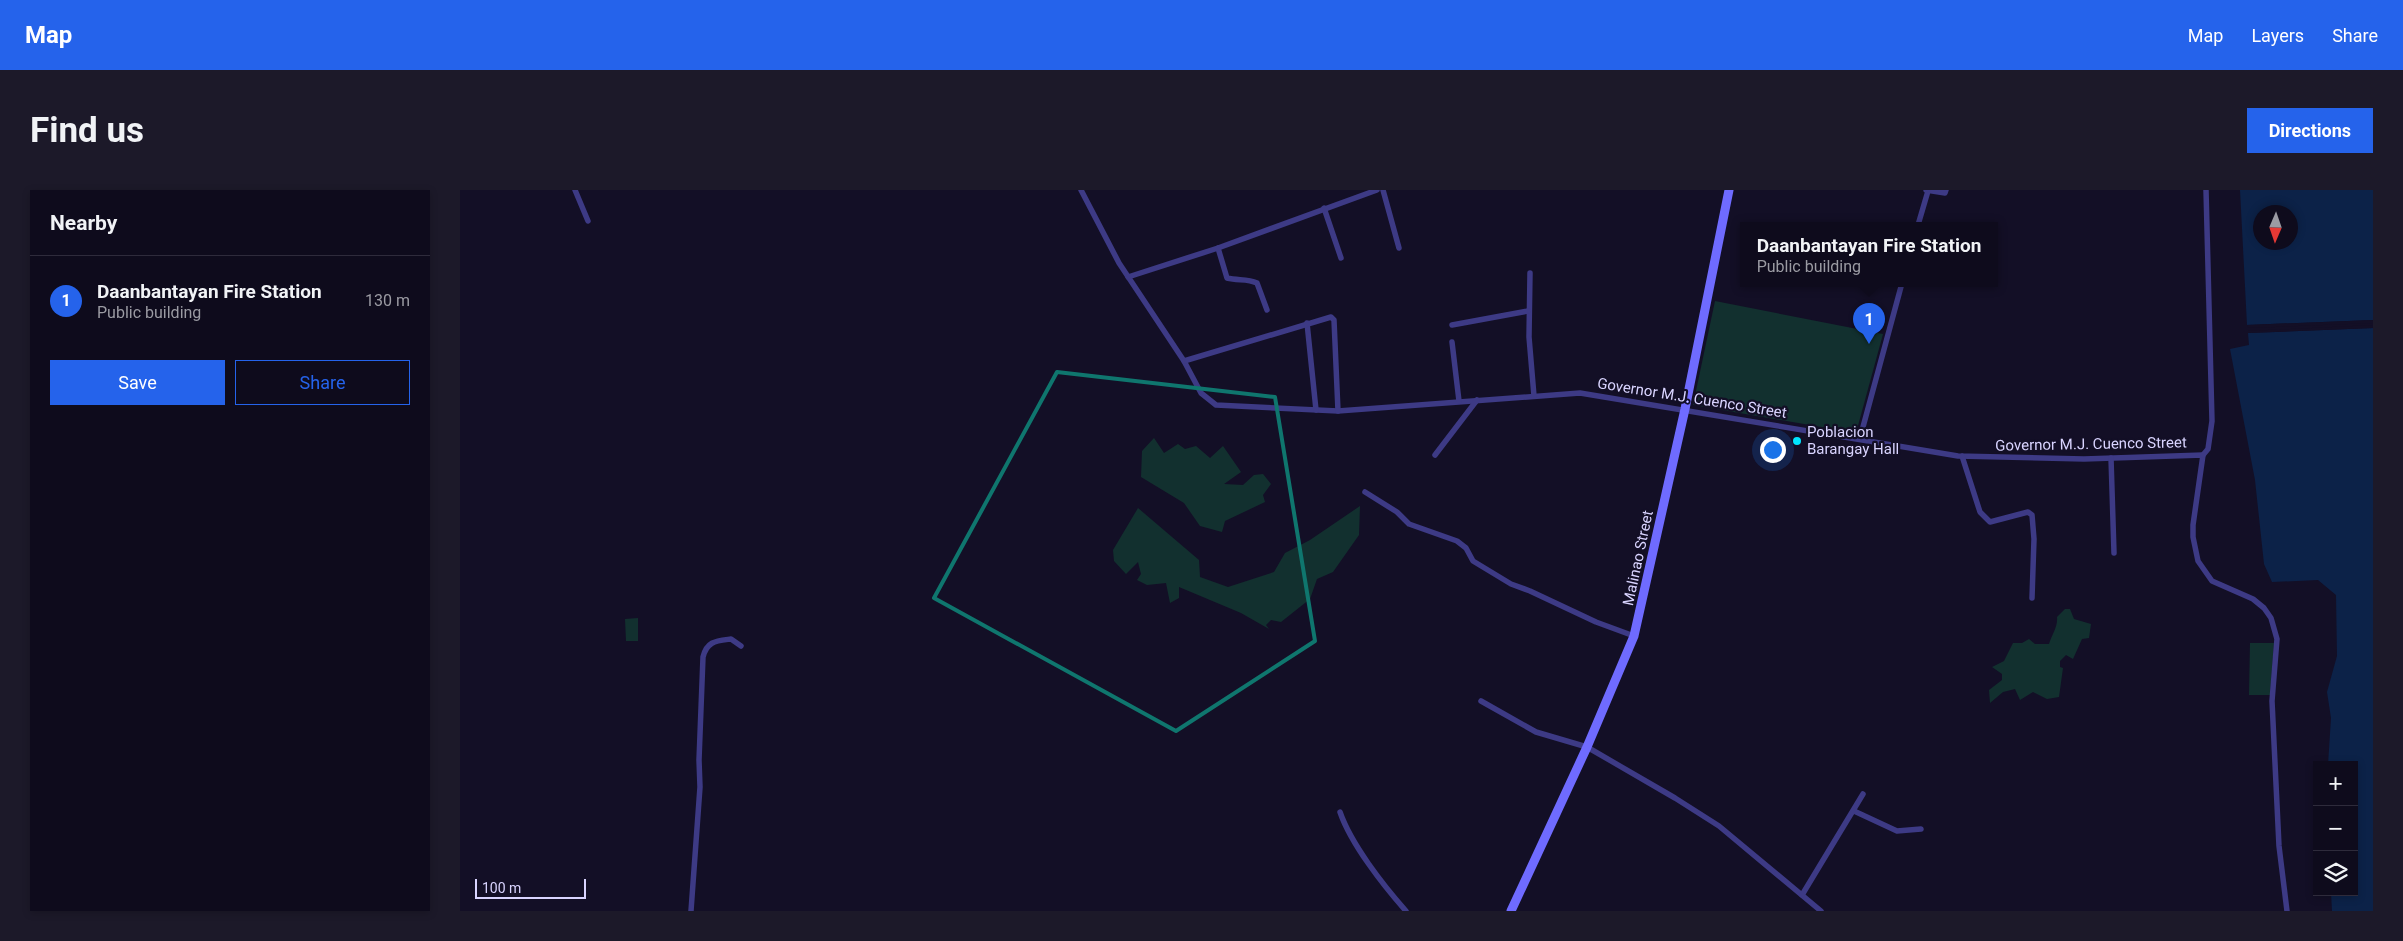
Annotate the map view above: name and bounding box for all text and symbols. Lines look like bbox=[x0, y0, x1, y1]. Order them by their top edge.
text: Map bbox=[25, 21, 72, 49]
text: Map bbox=[2188, 25, 2223, 46]
text: Layers bbox=[2251, 25, 2304, 46]
text: Share bbox=[2332, 25, 2378, 46]
button: Directions bbox=[2247, 108, 2373, 153]
text: Find us bbox=[30, 110, 144, 151]
north arrow bbox=[2253, 205, 2298, 250]
text: Nearby bbox=[50, 211, 117, 235]
popup bbox=[1740, 222, 1998, 287]
text: Daanbantayan Fire Station bbox=[1757, 234, 1981, 257]
text: Public building bbox=[1757, 257, 1861, 276]
text: Daanbantayan Fire Station bbox=[97, 280, 322, 303]
text: 1 bbox=[61, 291, 71, 310]
text: 130 m bbox=[365, 291, 410, 310]
text: Public building bbox=[97, 303, 201, 322]
pin: 1 bbox=[1853, 303, 1885, 344]
button: Save bbox=[50, 360, 225, 405]
button: Share bbox=[235, 360, 410, 405]
street label: Governor M.J. Cuenco Street bbox=[1596, 374, 1788, 422]
place label: Poblacion Barangay Hall bbox=[1807, 423, 1899, 458]
street label: Governor M.J. Cuenco Street bbox=[1995, 433, 2187, 455]
marker: Poblacion Barangay Hall bbox=[1791, 435, 1803, 447]
your location bbox=[1760, 437, 1786, 463]
street label: Malinao Street bbox=[1619, 509, 1657, 607]
map controls bbox=[2313, 761, 2358, 896]
button: + bbox=[2313, 761, 2358, 806]
button: − bbox=[2313, 806, 2358, 851]
button: layers bbox=[2313, 851, 2358, 896]
scale bar bbox=[475, 876, 586, 899]
text: 100 m bbox=[482, 880, 521, 896]

